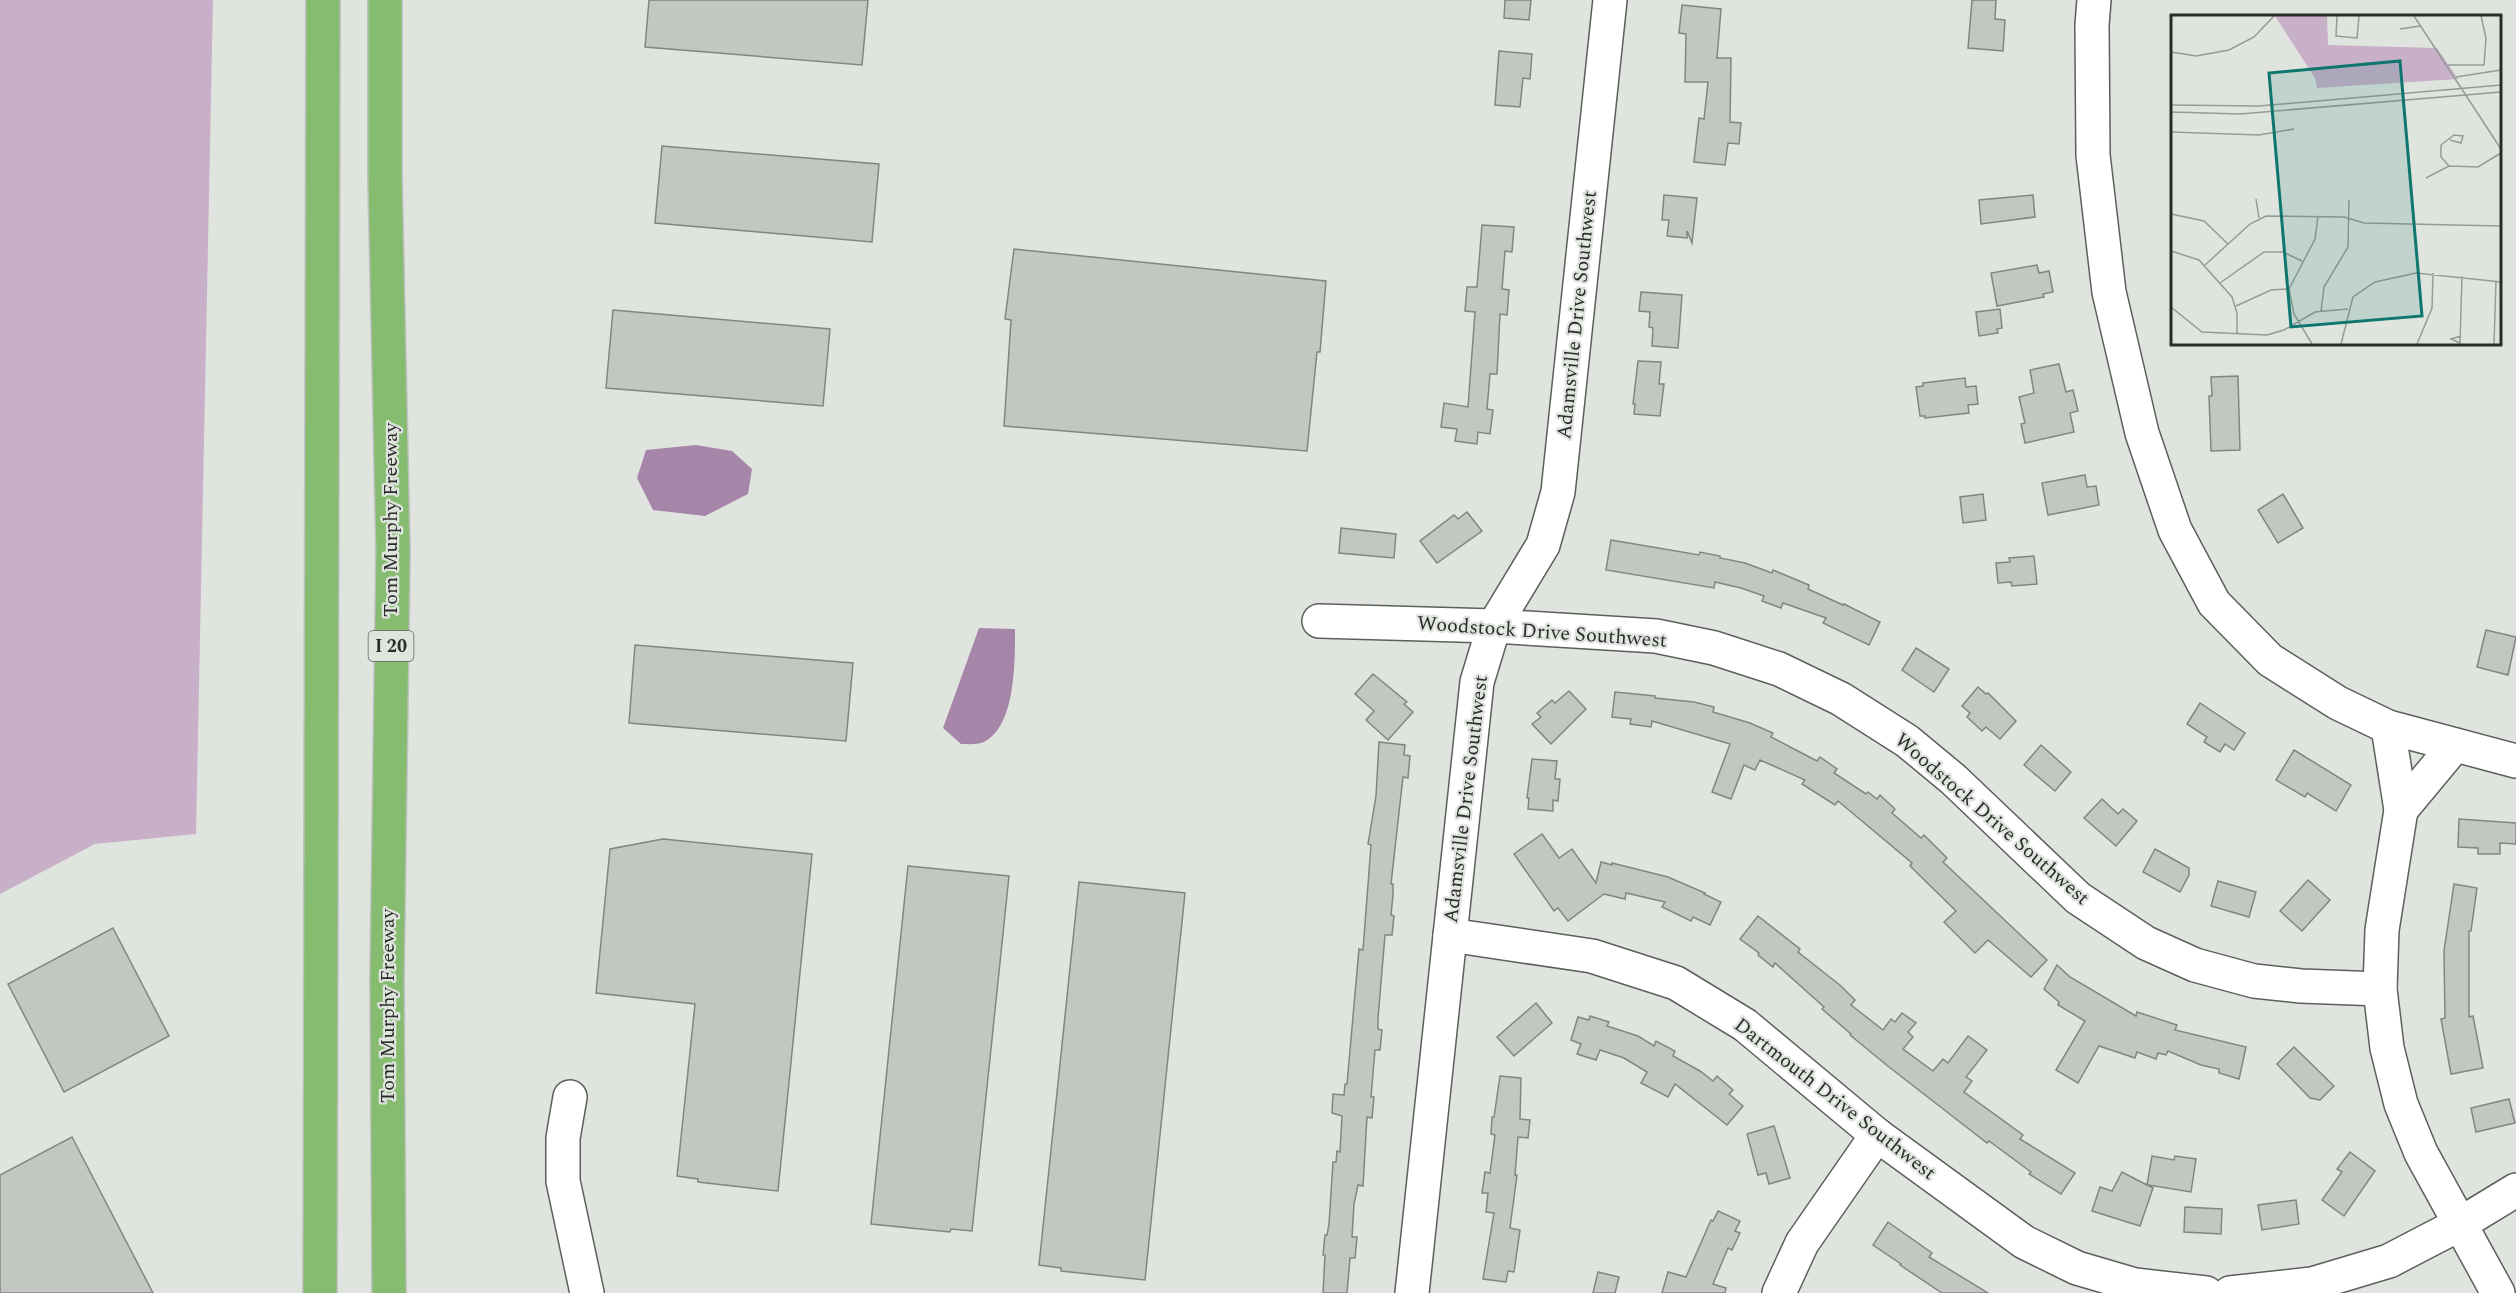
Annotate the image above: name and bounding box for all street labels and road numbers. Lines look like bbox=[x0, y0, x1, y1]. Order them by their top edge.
street label: Adamsville Drive Southwest bbox=[1549, 189, 1605, 441]
street label: Tom Murphy Freeway bbox=[376, 421, 406, 617]
street label: Woodstock Drive Southwest bbox=[1416, 608, 1668, 656]
road number: I 20 bbox=[368, 631, 414, 661]
street label: Adamsville Drive Southwest bbox=[1436, 673, 1496, 925]
street label: Woodstock Drive Southwest bbox=[1888, 726, 2096, 912]
street label: Tom Murphy Freeway bbox=[373, 907, 403, 1103]
street label: Dartmouth Drive Southwest bbox=[1728, 1010, 1942, 1188]

